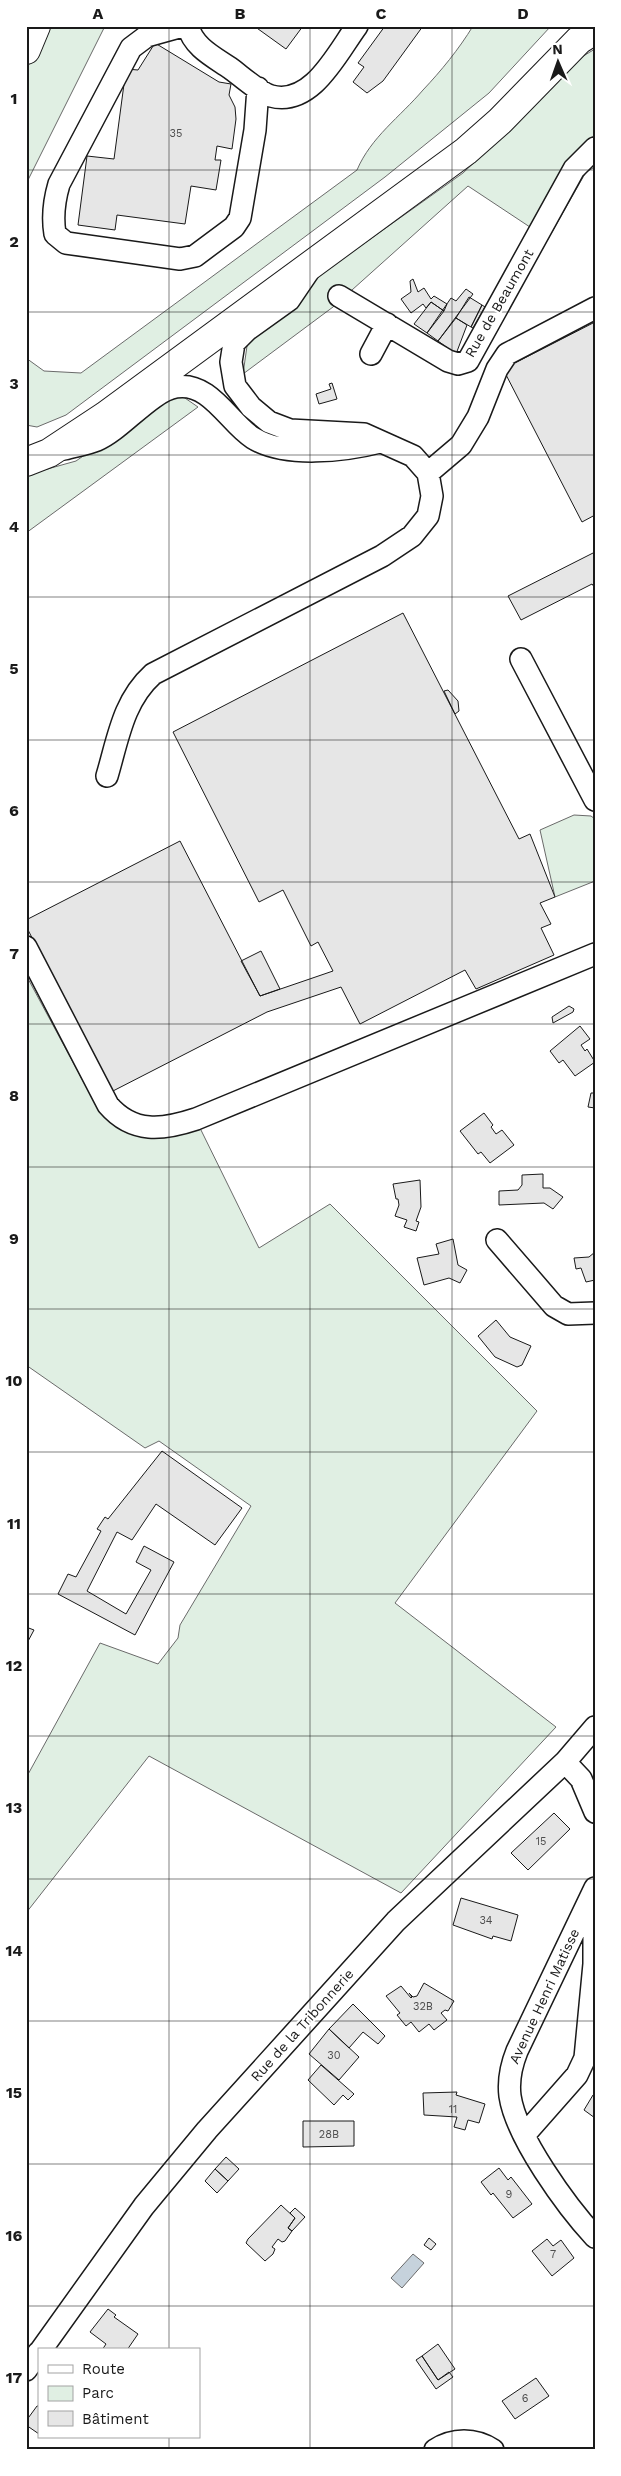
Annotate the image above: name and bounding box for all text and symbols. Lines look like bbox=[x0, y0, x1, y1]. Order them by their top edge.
text: A bbox=[93, 4, 104, 23]
text: B bbox=[235, 4, 246, 23]
text: C bbox=[376, 4, 387, 23]
text: D bbox=[517, 4, 529, 23]
north arrow bbox=[534, 38, 584, 88]
text: N bbox=[552, 41, 563, 57]
text: 1 bbox=[11, 89, 17, 108]
house number: 35 bbox=[170, 127, 182, 140]
text: 2 bbox=[9, 232, 19, 251]
street label: Rue de Beaumont bbox=[462, 246, 537, 360]
text: 3 bbox=[9, 374, 19, 393]
text: 4 bbox=[9, 517, 19, 536]
text: 5 bbox=[9, 659, 19, 678]
text: 6 bbox=[9, 801, 19, 820]
text: 7 bbox=[9, 944, 19, 963]
text: 8 bbox=[9, 1086, 19, 1105]
text: 9 bbox=[9, 1229, 19, 1248]
text: 10 bbox=[5, 1371, 23, 1390]
text: 11 bbox=[7, 1514, 21, 1533]
text: 12 bbox=[6, 1656, 22, 1675]
text: 13 bbox=[6, 1798, 22, 1817]
house number: 15 bbox=[536, 1835, 546, 1848]
house number: 34 bbox=[479, 1914, 493, 1927]
street label: Avenue Henri Matisse bbox=[506, 1926, 582, 2066]
text: 14 bbox=[5, 1941, 23, 1960]
street label: Rue de la Tribonnerie bbox=[247, 1966, 357, 2084]
house number: 32B bbox=[413, 2000, 433, 2013]
house number: 30 bbox=[327, 2049, 341, 2062]
text: 15 bbox=[6, 2083, 22, 2102]
house number: 11 bbox=[449, 2103, 457, 2116]
house number: 28B bbox=[319, 2128, 339, 2141]
house number: 9 bbox=[506, 2188, 513, 2201]
text: 16 bbox=[6, 2226, 23, 2245]
house number: 7 bbox=[550, 2248, 556, 2261]
legend bbox=[38, 2348, 200, 2438]
text: Route bbox=[82, 2360, 125, 2378]
text: 17 bbox=[6, 2368, 23, 2387]
text: Parc bbox=[82, 2384, 114, 2402]
house number: 6 bbox=[522, 2392, 529, 2405]
text: Bâtiment bbox=[82, 2410, 149, 2428]

